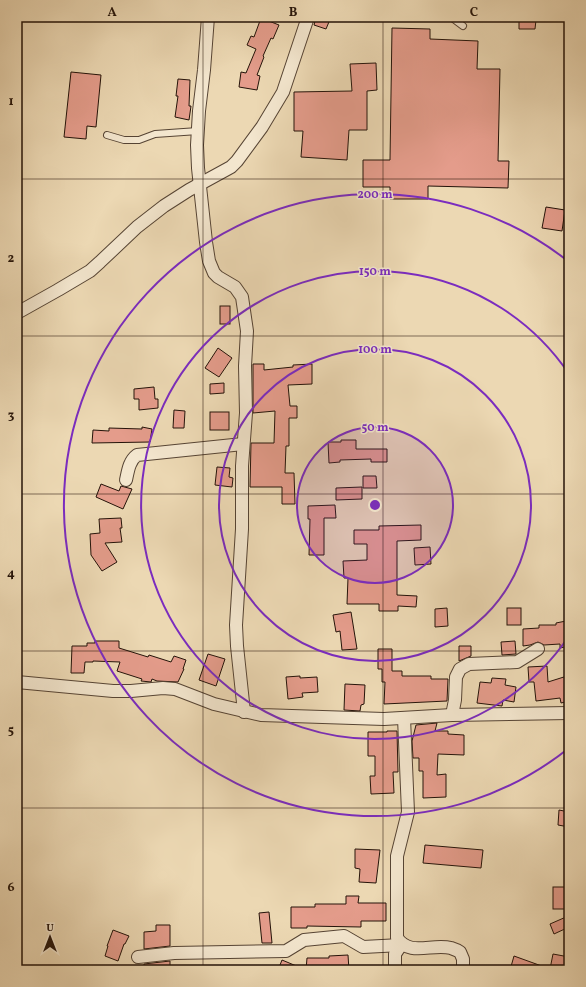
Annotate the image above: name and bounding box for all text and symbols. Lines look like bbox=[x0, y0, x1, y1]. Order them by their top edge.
text: A bbox=[107, 4, 117, 22]
text: B bbox=[289, 4, 298, 22]
text: C bbox=[470, 4, 478, 22]
text: 1 bbox=[8, 93, 14, 111]
text: 200 m bbox=[357, 187, 393, 203]
text: 2 bbox=[8, 250, 15, 268]
text: 150 m bbox=[359, 264, 391, 280]
text: 100 m bbox=[358, 342, 392, 358]
text: 3 bbox=[8, 407, 15, 425]
text: 50 m bbox=[361, 420, 389, 436]
centre of rings bbox=[368, 498, 382, 512]
text: 4 bbox=[7, 565, 15, 583]
text: 5 bbox=[8, 722, 14, 740]
text: 6 bbox=[7, 879, 15, 897]
north arrow bbox=[30, 917, 70, 957]
text: U bbox=[46, 921, 54, 936]

